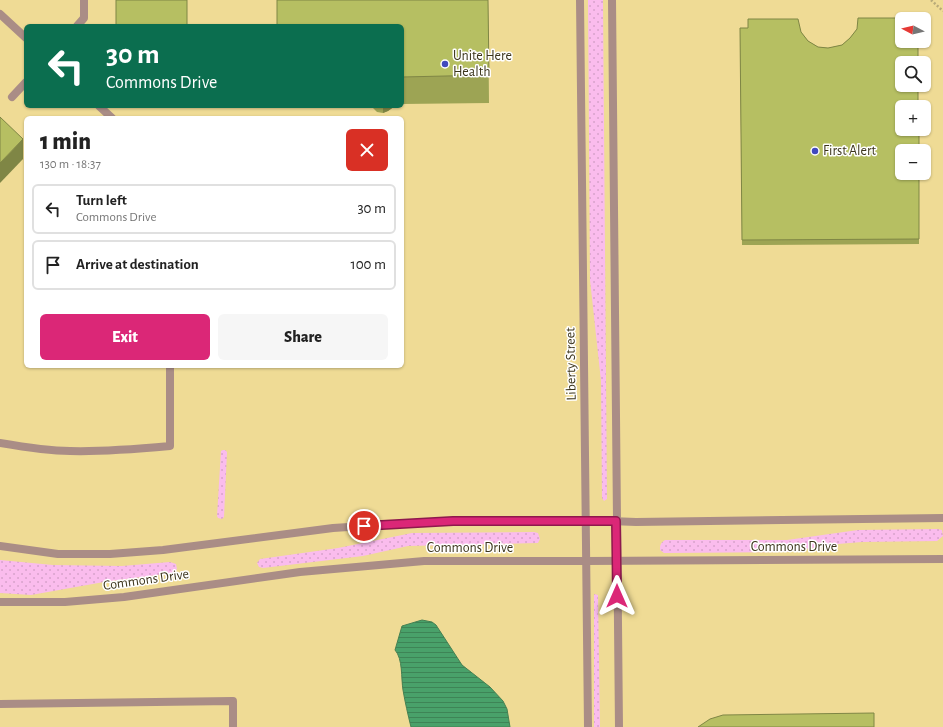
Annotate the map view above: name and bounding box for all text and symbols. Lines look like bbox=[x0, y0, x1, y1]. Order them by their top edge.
north arrow bbox=[895, 12, 931, 48]
map controls bbox=[895, 12, 931, 180]
icon: left bbox=[40, 40, 92, 92]
text: 30 m bbox=[106, 41, 159, 69]
place label: Unite Here Health bbox=[453, 49, 512, 79]
button: search bbox=[895, 56, 931, 92]
marker: Unite Here Health bbox=[440, 59, 450, 69]
text: Commons Drive bbox=[106, 74, 217, 92]
button: + bbox=[895, 100, 931, 136]
button: close bbox=[346, 129, 388, 171]
text: 1 min bbox=[40, 130, 91, 154]
place label: First Alert bbox=[823, 144, 876, 158]
button: − bbox=[895, 144, 931, 180]
marker: First Alert bbox=[810, 146, 820, 156]
text: 130 m · 18:37 bbox=[40, 158, 101, 171]
text: Turn left bbox=[76, 193, 127, 208]
icon: left bbox=[42, 198, 64, 220]
text: 30 m bbox=[357, 201, 386, 216]
text: Commons Drive bbox=[76, 211, 156, 224]
icon: arrive bbox=[42, 254, 64, 276]
text: Arrive at destination bbox=[76, 257, 199, 272]
text: 100 m bbox=[351, 257, 386, 272]
button: Exit bbox=[40, 314, 210, 360]
button: Share bbox=[218, 314, 388, 360]
street label: Liberty Street bbox=[563, 327, 579, 401]
pin bbox=[347, 509, 381, 543]
icon: arrive bbox=[353, 515, 375, 537]
street label: Commons Drive bbox=[751, 540, 837, 554]
street label: Commons Drive bbox=[427, 541, 513, 555]
street label: Commons Drive bbox=[102, 567, 190, 593]
position arrow bbox=[596, 575, 638, 617]

